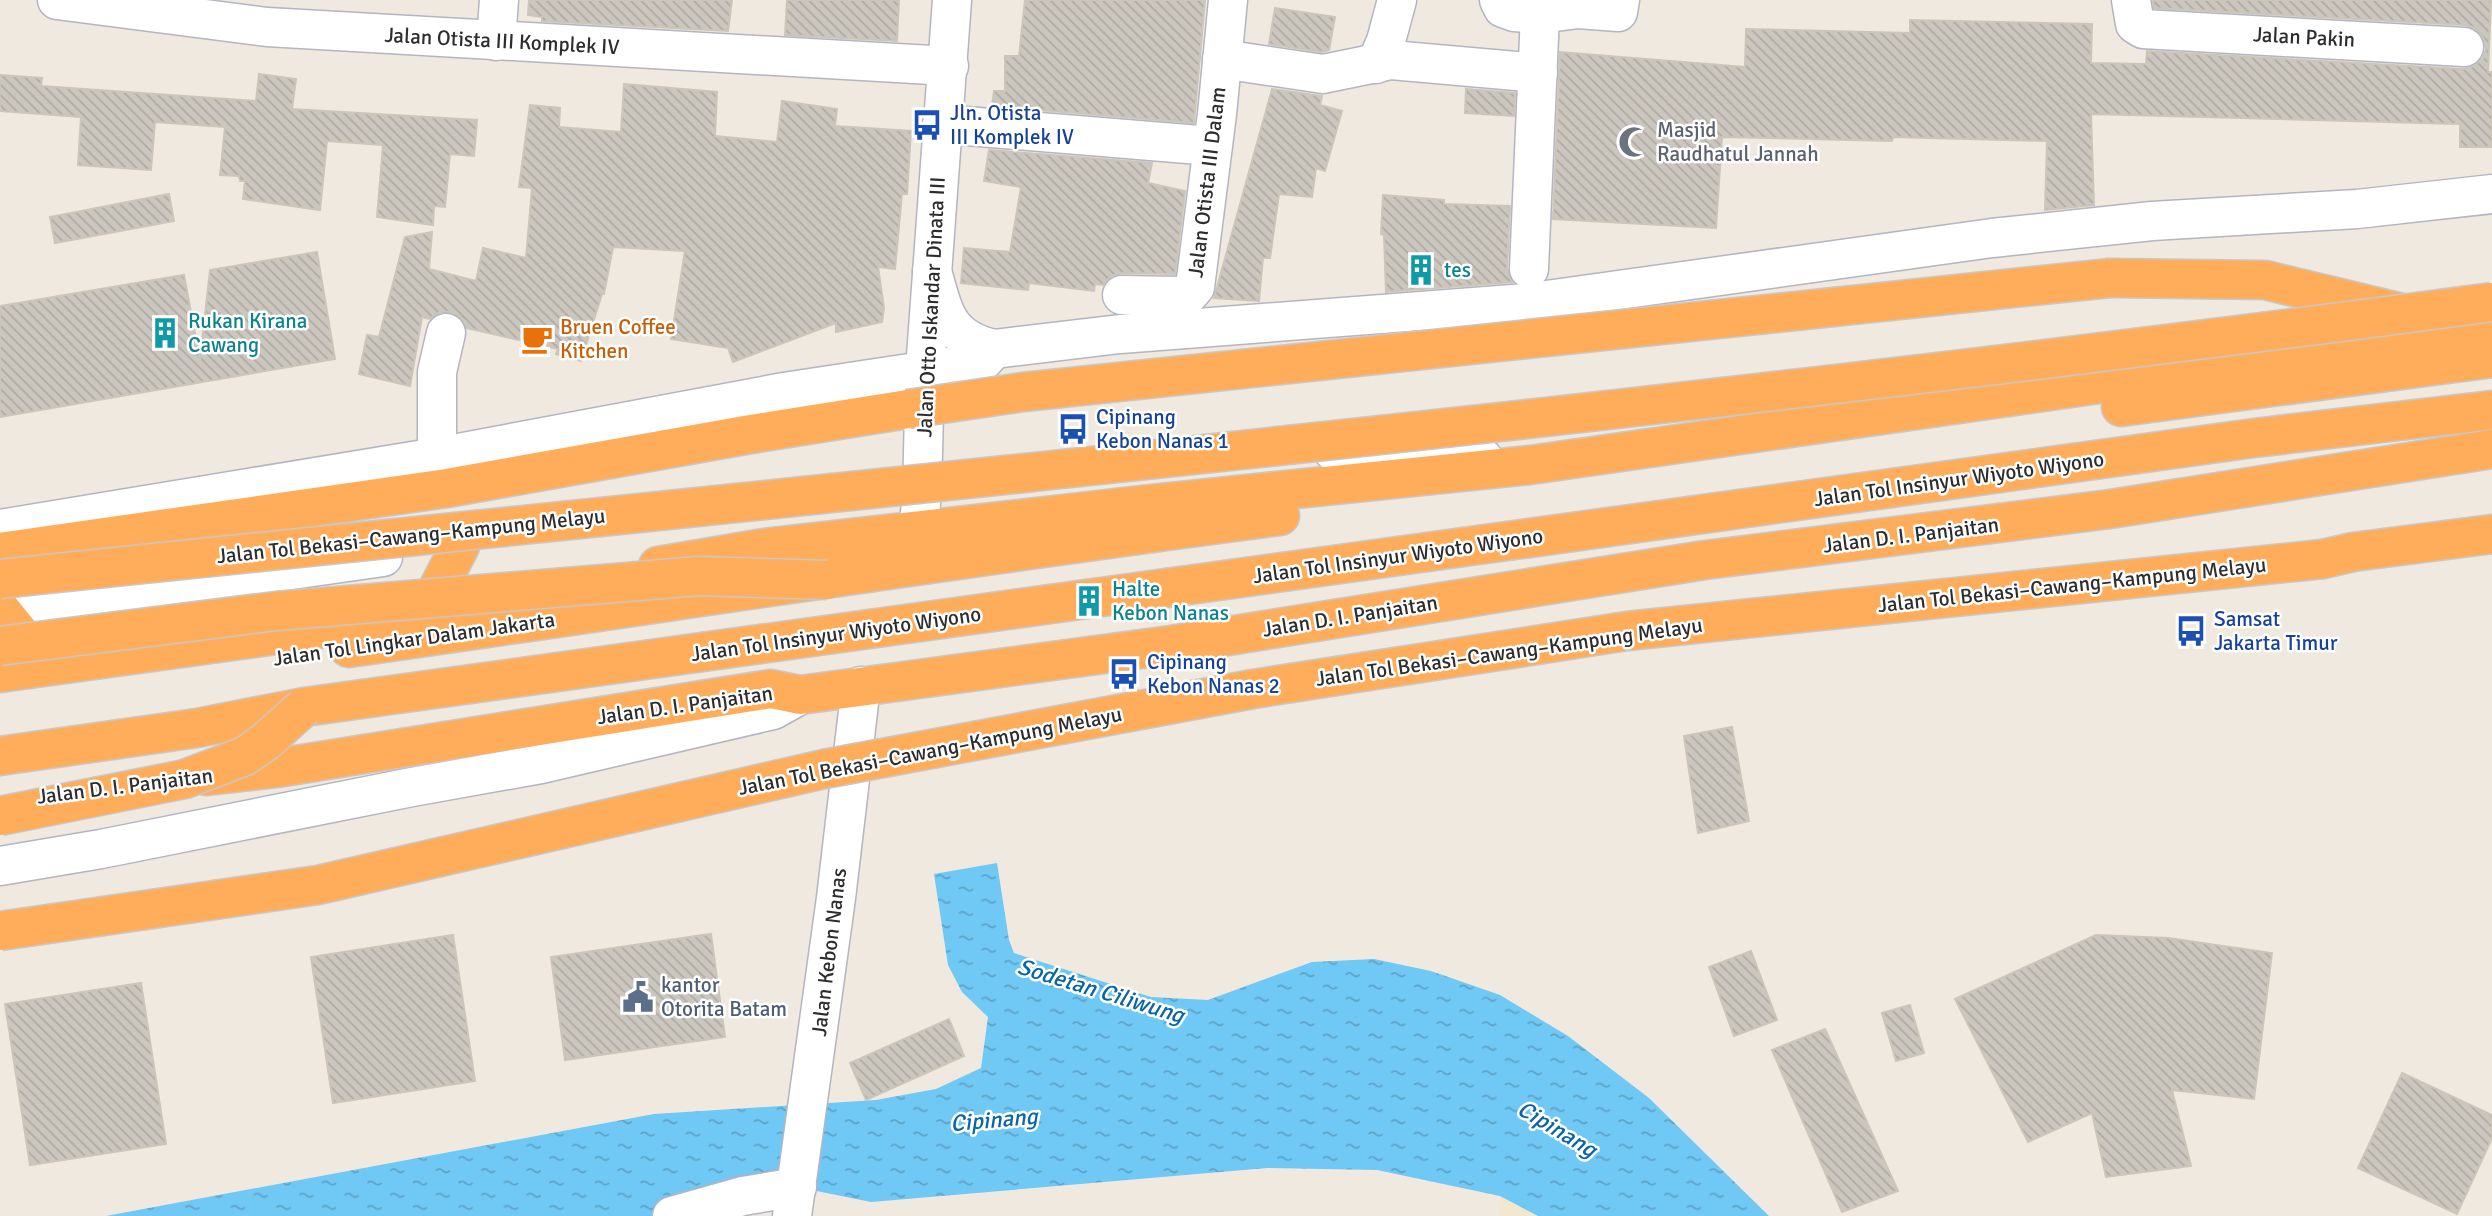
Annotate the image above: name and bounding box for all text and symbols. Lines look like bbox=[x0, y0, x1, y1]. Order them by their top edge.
street label: Jalan Pakin bbox=[2252, 21, 2356, 53]
street label: Jalan Otista III Komplek IV bbox=[384, 22, 620, 60]
street label: Jalan Otista III Dalam bbox=[1182, 85, 1232, 279]
place label: Jln. Otista III Komplek IV bbox=[950, 100, 1074, 150]
bus stop icon: Jln. Otista III Komplek IV bbox=[910, 108, 944, 142]
place label: Masjid Raudhatul Jannah bbox=[1657, 117, 1819, 167]
mosque icon: Masjid Raudhatul Jannah bbox=[1617, 125, 1651, 159]
street label: Jalan Otto Iskandar Dinata III bbox=[911, 176, 951, 438]
building icon: tes bbox=[1404, 253, 1438, 287]
place label: tes bbox=[1444, 257, 1471, 283]
place label: Rukan Kirana Cawang bbox=[188, 308, 307, 358]
place label: Bruen Coffee Kitchen bbox=[560, 314, 676, 364]
building icon: Rukan Kirana Cawang bbox=[148, 316, 182, 350]
cafe icon: Bruen Coffee Kitchen bbox=[520, 322, 554, 356]
place label: Cipinang Kebon Nanas 1 bbox=[1096, 404, 1229, 454]
bus stop icon: Cipinang Kebon Nanas 1 bbox=[1056, 412, 1090, 446]
street label: Jalan Tol Insinyur Wiyoto Wiyono bbox=[1812, 446, 2106, 512]
street label: Jalan Tol Bekasi–Cawang–Kampung Melayu bbox=[215, 503, 607, 569]
street label: Jalan D. I. Panjaitan bbox=[1822, 511, 2000, 559]
street label: Jalan Tol Insinyur Wiyoto Wiyono bbox=[1251, 523, 1545, 589]
street label: Jalan Tol Bekasi–Cawang–Kampung Melayu bbox=[1876, 552, 2268, 618]
place label: Halte Kebon Nanas bbox=[1112, 576, 1229, 626]
building icon: Halte Kebon Nanas bbox=[1072, 584, 1106, 618]
street label: Jalan D. I. Panjaitan bbox=[1261, 589, 1439, 643]
street label: Jalan Tol Insinyur Wiyoto Wiyono bbox=[689, 601, 983, 667]
street label: Jalan Tol Lingkar Dalam Jakarta bbox=[271, 606, 557, 672]
place label: Samsat Jakarta Timur bbox=[2214, 606, 2338, 656]
street label: Jalan Tol Bekasi–Cawang–Kampung Melayu bbox=[1314, 612, 1704, 692]
bus stop icon: Samsat Jakarta Timur bbox=[2174, 614, 2208, 648]
place label: Cipinang Kebon Nanas 2 bbox=[1147, 649, 1280, 699]
bus stop icon: Cipinang Kebon Nanas 2 bbox=[1107, 657, 1141, 691]
street label: Jalan D. I. Panjaitan bbox=[596, 680, 774, 730]
street label: Jalan Tol Bekasi–Cawang–Kampung Melayu bbox=[736, 701, 1124, 801]
street label: Jalan D. I. Panjaitan bbox=[36, 762, 214, 810]
street label: Jalan Kebon Nanas bbox=[806, 866, 852, 1038]
water label: Sodetan Ciliwung bbox=[1014, 952, 1189, 1031]
place label: kantor Otorita Batam bbox=[661, 972, 787, 1022]
public building icon: kantor Otorita Batam bbox=[621, 980, 655, 1014]
water label: Cipinang bbox=[1512, 1094, 1604, 1165]
water label: Cipinang bbox=[949, 1102, 1041, 1138]

